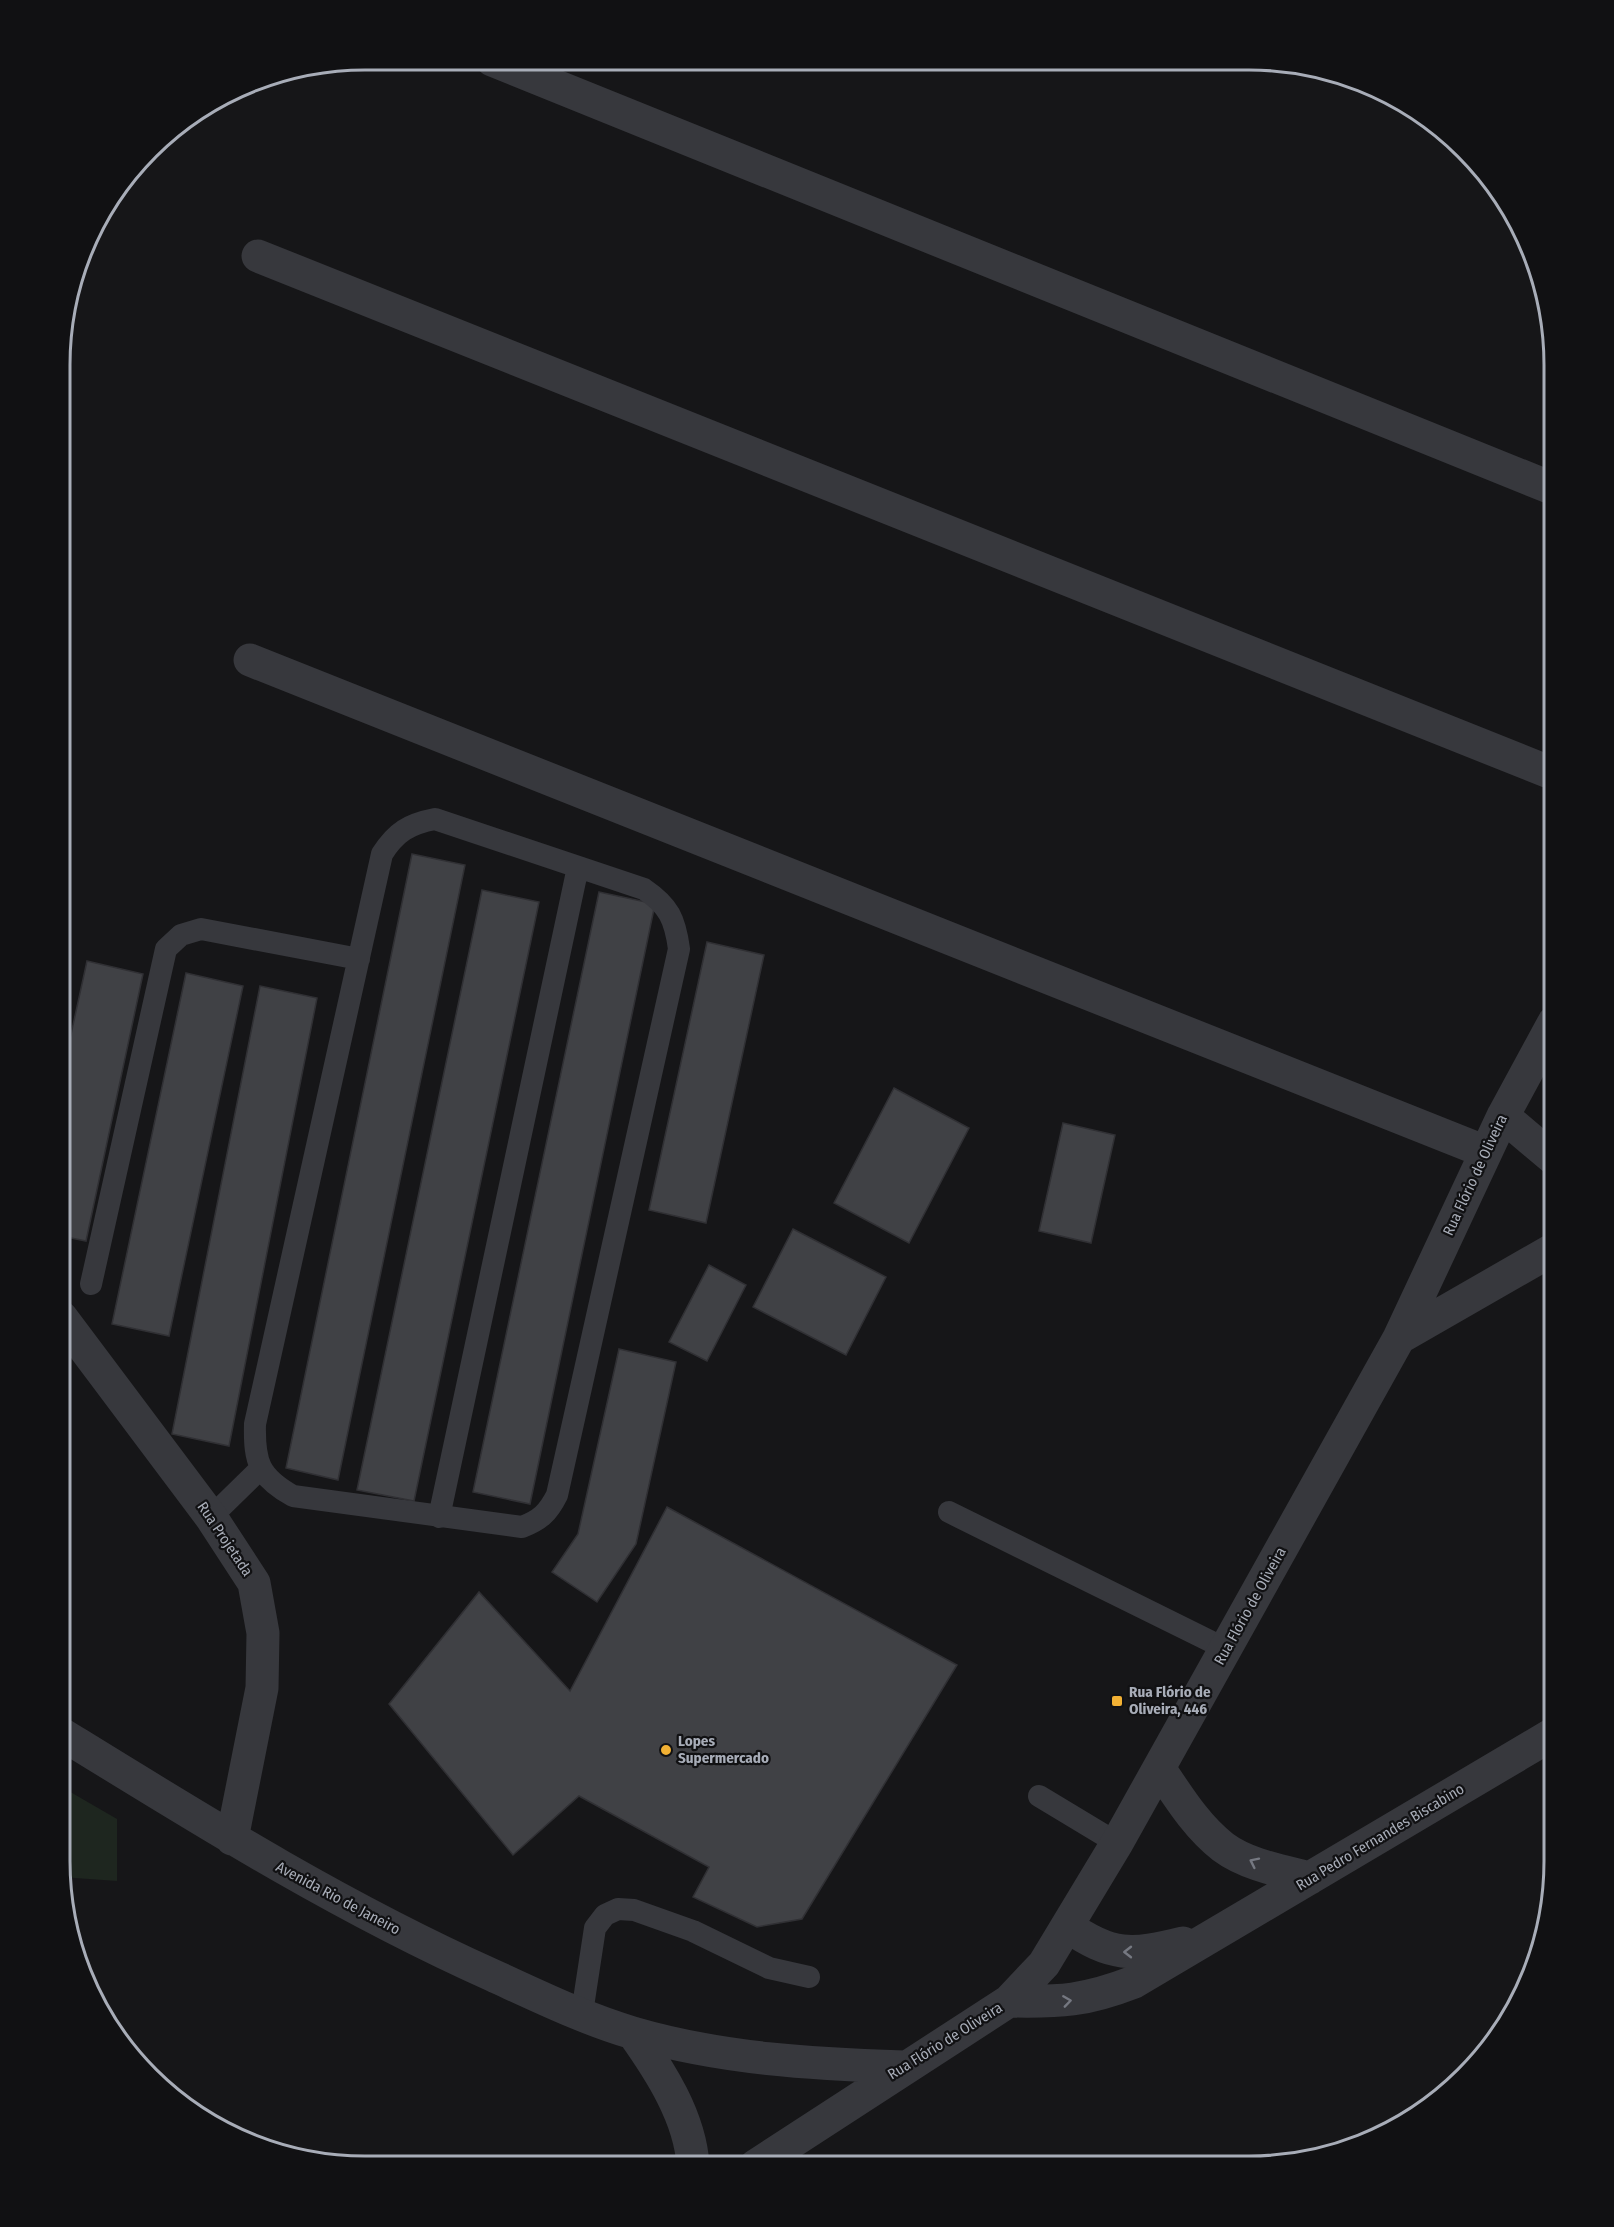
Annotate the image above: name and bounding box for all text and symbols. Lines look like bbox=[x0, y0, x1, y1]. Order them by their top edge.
street label: Rua Flório de Oliveira bbox=[1439, 1112, 1511, 1238]
street label: Rua Projetada bbox=[194, 1498, 256, 1580]
street label: Rua Flório de Oliveira bbox=[1210, 1544, 1290, 1668]
place label: Rua Flório de Oliveira, 446 bbox=[1129, 1683, 1211, 1718]
marker: Rua Flório de Oliveira, 446 bbox=[1110, 1694, 1124, 1708]
place label: Lopes Supermercado bbox=[678, 1732, 769, 1767]
marker: Lopes Supermercado bbox=[659, 1743, 673, 1757]
street label: Rua Pedro Fernandes Biscabino bbox=[1293, 1780, 1467, 1894]
street label: Avenida Rio de Janeiro bbox=[273, 1858, 403, 1938]
one-way arrow bbox=[1250, 1858, 1261, 1870]
one-way arrow bbox=[1123, 1946, 1132, 1958]
one-way arrow bbox=[1062, 1995, 1072, 2007]
street label: Rua Flório de Oliveira bbox=[884, 1999, 1006, 2083]

